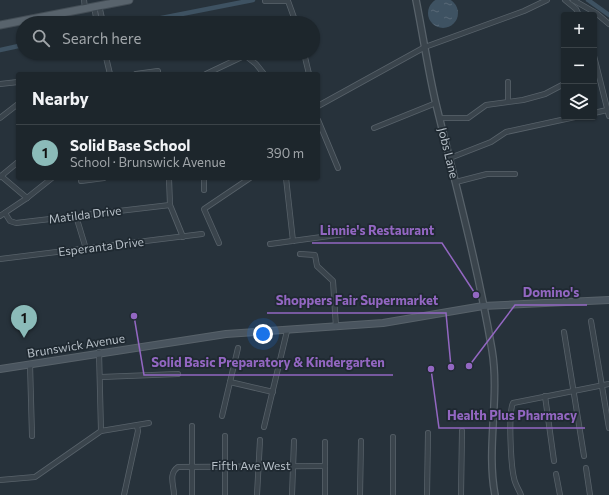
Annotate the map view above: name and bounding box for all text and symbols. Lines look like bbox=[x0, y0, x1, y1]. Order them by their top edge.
map controls bbox=[561, 12, 597, 120]
button: + bbox=[561, 12, 597, 48]
search box bbox=[16, 16, 320, 60]
icon: search bbox=[30, 27, 52, 49]
text: Search here bbox=[62, 29, 141, 47]
button: − bbox=[561, 48, 597, 84]
button: layers bbox=[561, 84, 597, 120]
text: Nearby bbox=[32, 88, 89, 109]
street label: Jobs Lane bbox=[435, 126, 462, 180]
text: Solid Base School bbox=[70, 136, 190, 154]
text: 1 bbox=[42, 145, 48, 161]
text: 390 m bbox=[266, 145, 304, 161]
text: School · Brunswick Avenue bbox=[70, 154, 226, 170]
street label: Matilda Drive bbox=[48, 203, 122, 225]
callout: Linnie's Restaurant bbox=[312, 218, 442, 243]
text: Linnie's Restaurant bbox=[320, 222, 435, 238]
street label: Esperanta Drive bbox=[57, 234, 145, 258]
callout: Domino's bbox=[515, 280, 587, 305]
text: Domino's bbox=[523, 284, 579, 300]
callout: Shoppers Fair Supermarket bbox=[267, 288, 446, 313]
text: Shoppers Fair Supermarket bbox=[276, 292, 439, 308]
pin: 1 bbox=[11, 305, 37, 338]
your location bbox=[253, 324, 273, 344]
street label: Brunswick Avenue bbox=[26, 330, 126, 360]
callout: Solid Basic Preparatory & Kindergarten bbox=[144, 350, 393, 375]
text: Solid Basic Preparatory & Kindergarten bbox=[151, 354, 385, 370]
callout: Health Plus Pharmacy bbox=[439, 403, 585, 428]
text: Health Plus Pharmacy bbox=[447, 407, 577, 423]
street label: Fifth Ave West bbox=[211, 458, 291, 472]

